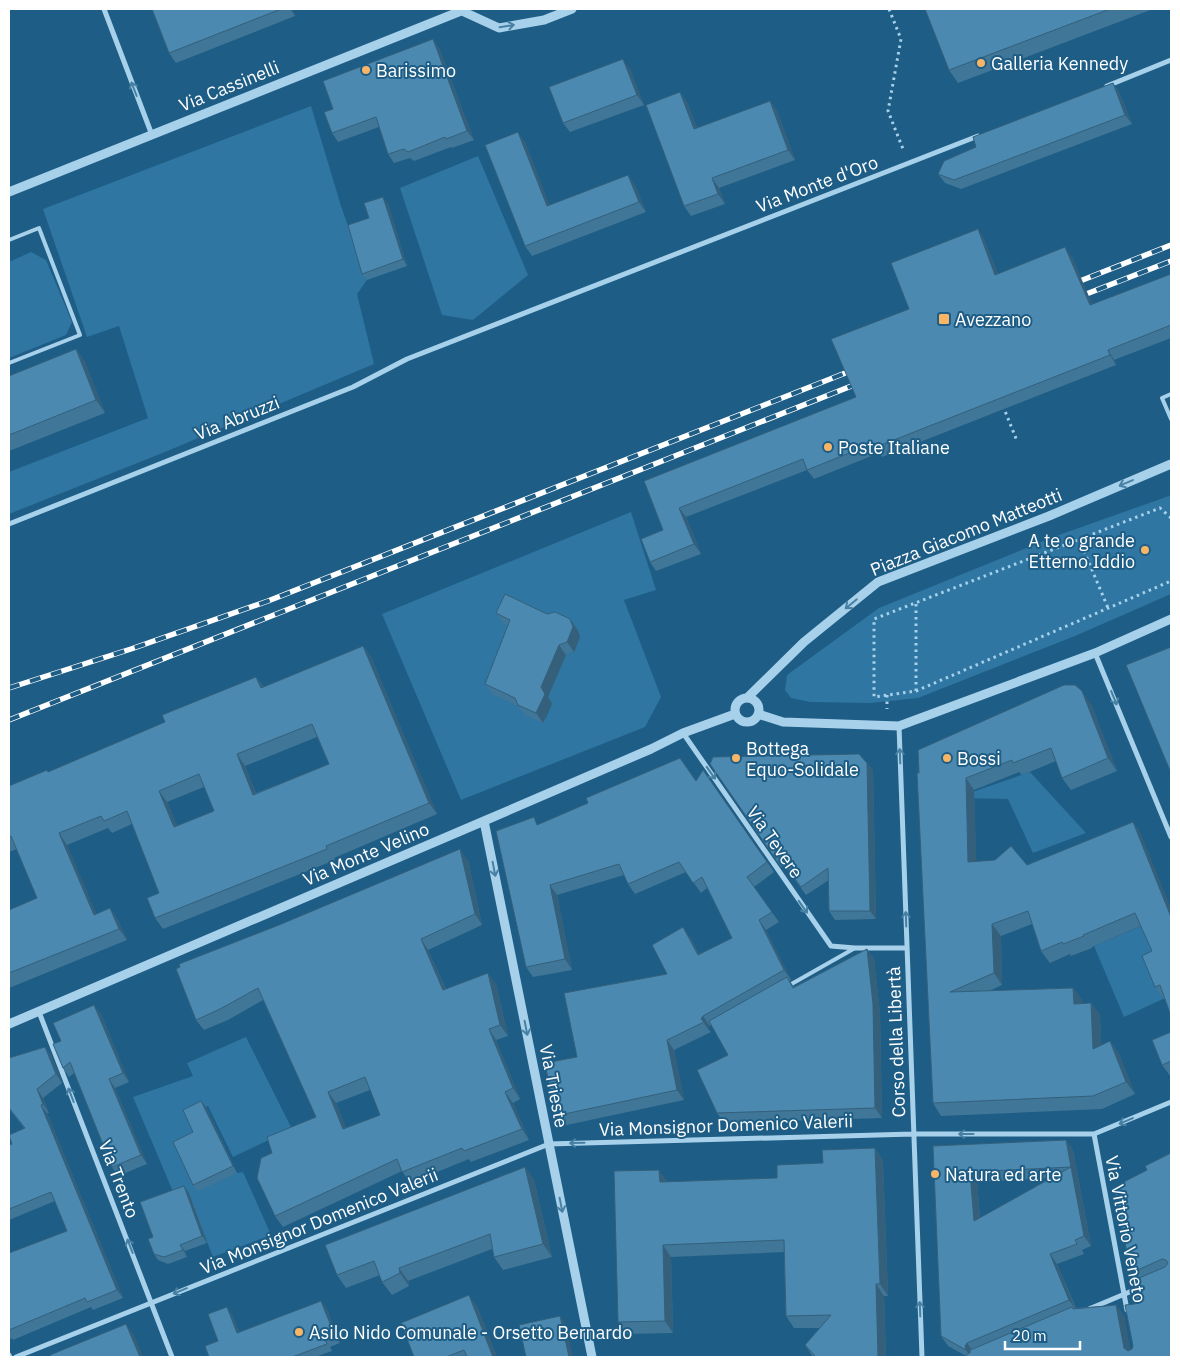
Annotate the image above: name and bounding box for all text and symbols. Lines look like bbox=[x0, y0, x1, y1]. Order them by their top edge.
one-way arrow bbox=[498, 21, 514, 31]
place label: Galleria Kennedy bbox=[991, 52, 1128, 75]
street label: Via Cassinelli bbox=[175, 55, 283, 117]
marker: Galleria Kennedy bbox=[975, 57, 987, 69]
place label: Barissimo bbox=[376, 59, 456, 82]
marker: Barissimo bbox=[360, 64, 372, 76]
one-way arrow bbox=[129, 82, 138, 98]
street label: Via Monte d'Oro bbox=[753, 150, 881, 218]
place label: Avezzano bbox=[955, 308, 1031, 331]
marker: Avezzano bbox=[937, 312, 951, 326]
street label: Via Abruzzi bbox=[191, 391, 283, 445]
place label: Poste Italiane bbox=[838, 436, 950, 459]
marker: Poste Italiane bbox=[822, 441, 834, 453]
one-way arrow bbox=[1119, 479, 1134, 489]
street label: Piazza Giacomo Matteotti bbox=[867, 483, 1065, 581]
place label: A te o grande Etterno Iddio bbox=[1028, 529, 1135, 573]
marker: A te o grande Etterno Iddio bbox=[1139, 544, 1151, 556]
one-way arrow bbox=[844, 599, 857, 610]
one-way arrow bbox=[1110, 690, 1119, 705]
place label: Bottega Equo-Solidale bbox=[746, 737, 859, 781]
place label: Bossi bbox=[957, 747, 1001, 770]
one-way arrow bbox=[896, 749, 905, 765]
marker: Bottega Equo-Solidale bbox=[730, 752, 742, 764]
marker: Bossi bbox=[941, 752, 953, 764]
one-way arrow bbox=[706, 766, 716, 780]
street label: Via Tevere bbox=[742, 801, 808, 883]
street label: Via Monte Velino bbox=[300, 817, 432, 891]
one-way arrow bbox=[490, 861, 499, 877]
one-way arrow bbox=[798, 900, 808, 914]
one-way arrow bbox=[901, 911, 910, 927]
street label: Corso della Libertà bbox=[882, 966, 910, 1118]
one-way arrow bbox=[522, 1020, 531, 1036]
street label: Via Trieste bbox=[535, 1042, 573, 1130]
one-way arrow bbox=[66, 1088, 75, 1103]
street label: Via Monsignor Domenico Valerii bbox=[599, 1109, 853, 1141]
one-way arrow bbox=[1119, 1117, 1134, 1126]
one-way arrow bbox=[959, 1129, 975, 1139]
street label: Via Trento bbox=[94, 1137, 144, 1221]
one-way arrow bbox=[569, 1138, 585, 1148]
street label: Via Vittorio Veneto bbox=[1100, 1153, 1152, 1305]
street label: Via Monsignor Domenico Valerii bbox=[197, 1163, 441, 1279]
place label: Natura ed arte bbox=[945, 1163, 1061, 1186]
marker: Natura ed arte bbox=[929, 1168, 941, 1180]
one-way arrow bbox=[557, 1197, 566, 1213]
one-way arrow bbox=[125, 1239, 134, 1254]
one-way arrow bbox=[173, 1287, 188, 1296]
one-way arrow bbox=[915, 1301, 924, 1317]
scale bar bbox=[1005, 1318, 1080, 1350]
place label: Asilo Nido Comunale - Orsetto Bernardo bbox=[309, 1321, 632, 1344]
marker: Asilo Nido Comunale - Orsetto Bernardo bbox=[293, 1326, 305, 1338]
text: 20 m bbox=[1012, 1326, 1047, 1345]

